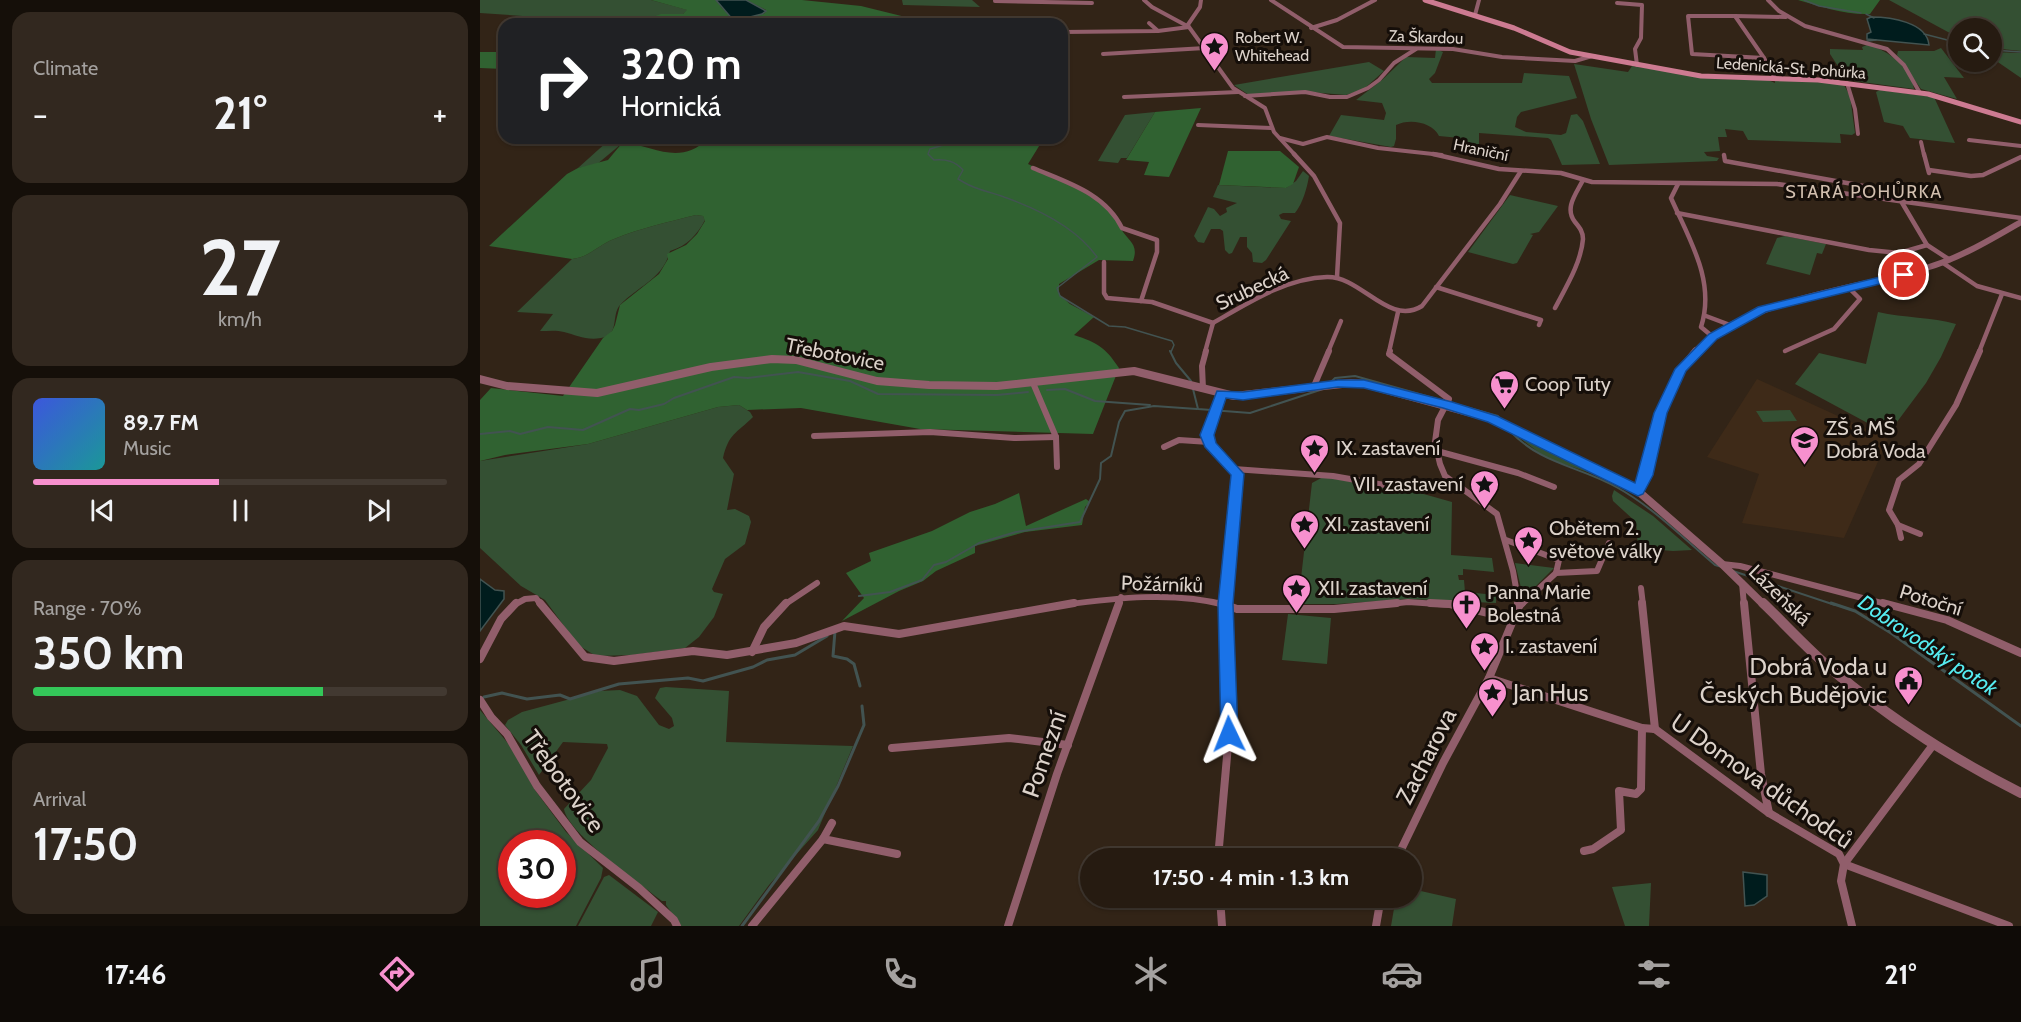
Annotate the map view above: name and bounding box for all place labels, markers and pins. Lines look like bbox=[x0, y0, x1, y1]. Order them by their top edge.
place label: Robert W. Whitehead bbox=[1235, 28, 1309, 65]
place icon: Robert W. Whitehead bbox=[1198, 30, 1230, 72]
pin bbox=[1878, 249, 1929, 300]
supermarket icon: Coop Tuty bbox=[1488, 368, 1520, 410]
place label: Coop Tuty bbox=[1525, 372, 1611, 396]
place label: ZŠ a MŠ Dobrá Voda bbox=[1826, 416, 1926, 463]
school or university icon: ZŠ a MŠ Dobrá Voda bbox=[1789, 424, 1821, 466]
place icon: IX. zastavení bbox=[1299, 432, 1331, 474]
place label: IX. zastavení bbox=[1336, 436, 1440, 460]
place icon: VII. zastavení bbox=[1468, 468, 1500, 510]
place label: VII. zastavení bbox=[1353, 472, 1463, 496]
place icon: XI. zastavení bbox=[1288, 508, 1320, 550]
place label: XI. zastavení bbox=[1325, 512, 1429, 536]
place label: Obětem 2. světové války bbox=[1549, 516, 1662, 563]
place icon: Obětem 2. světové války bbox=[1512, 524, 1544, 566]
place icon: XII. zastavení bbox=[1281, 572, 1313, 614]
place label: XII. zastavení bbox=[1318, 576, 1427, 600]
place label: Panna Marie Bolestná bbox=[1487, 580, 1591, 627]
church icon: Panna Marie Bolestná bbox=[1450, 588, 1482, 630]
place icon: I. zastavení bbox=[1468, 630, 1500, 672]
place label: I. zastavení bbox=[1505, 634, 1597, 658]
place label: Dobrá Voda u Českých Budějovic bbox=[1700, 652, 1887, 709]
public building icon: Dobrá Voda u Českých Budějovic bbox=[1892, 664, 1924, 706]
place icon: Jan Hus bbox=[1476, 676, 1508, 718]
place label: Jan Hus bbox=[1512, 678, 1588, 707]

